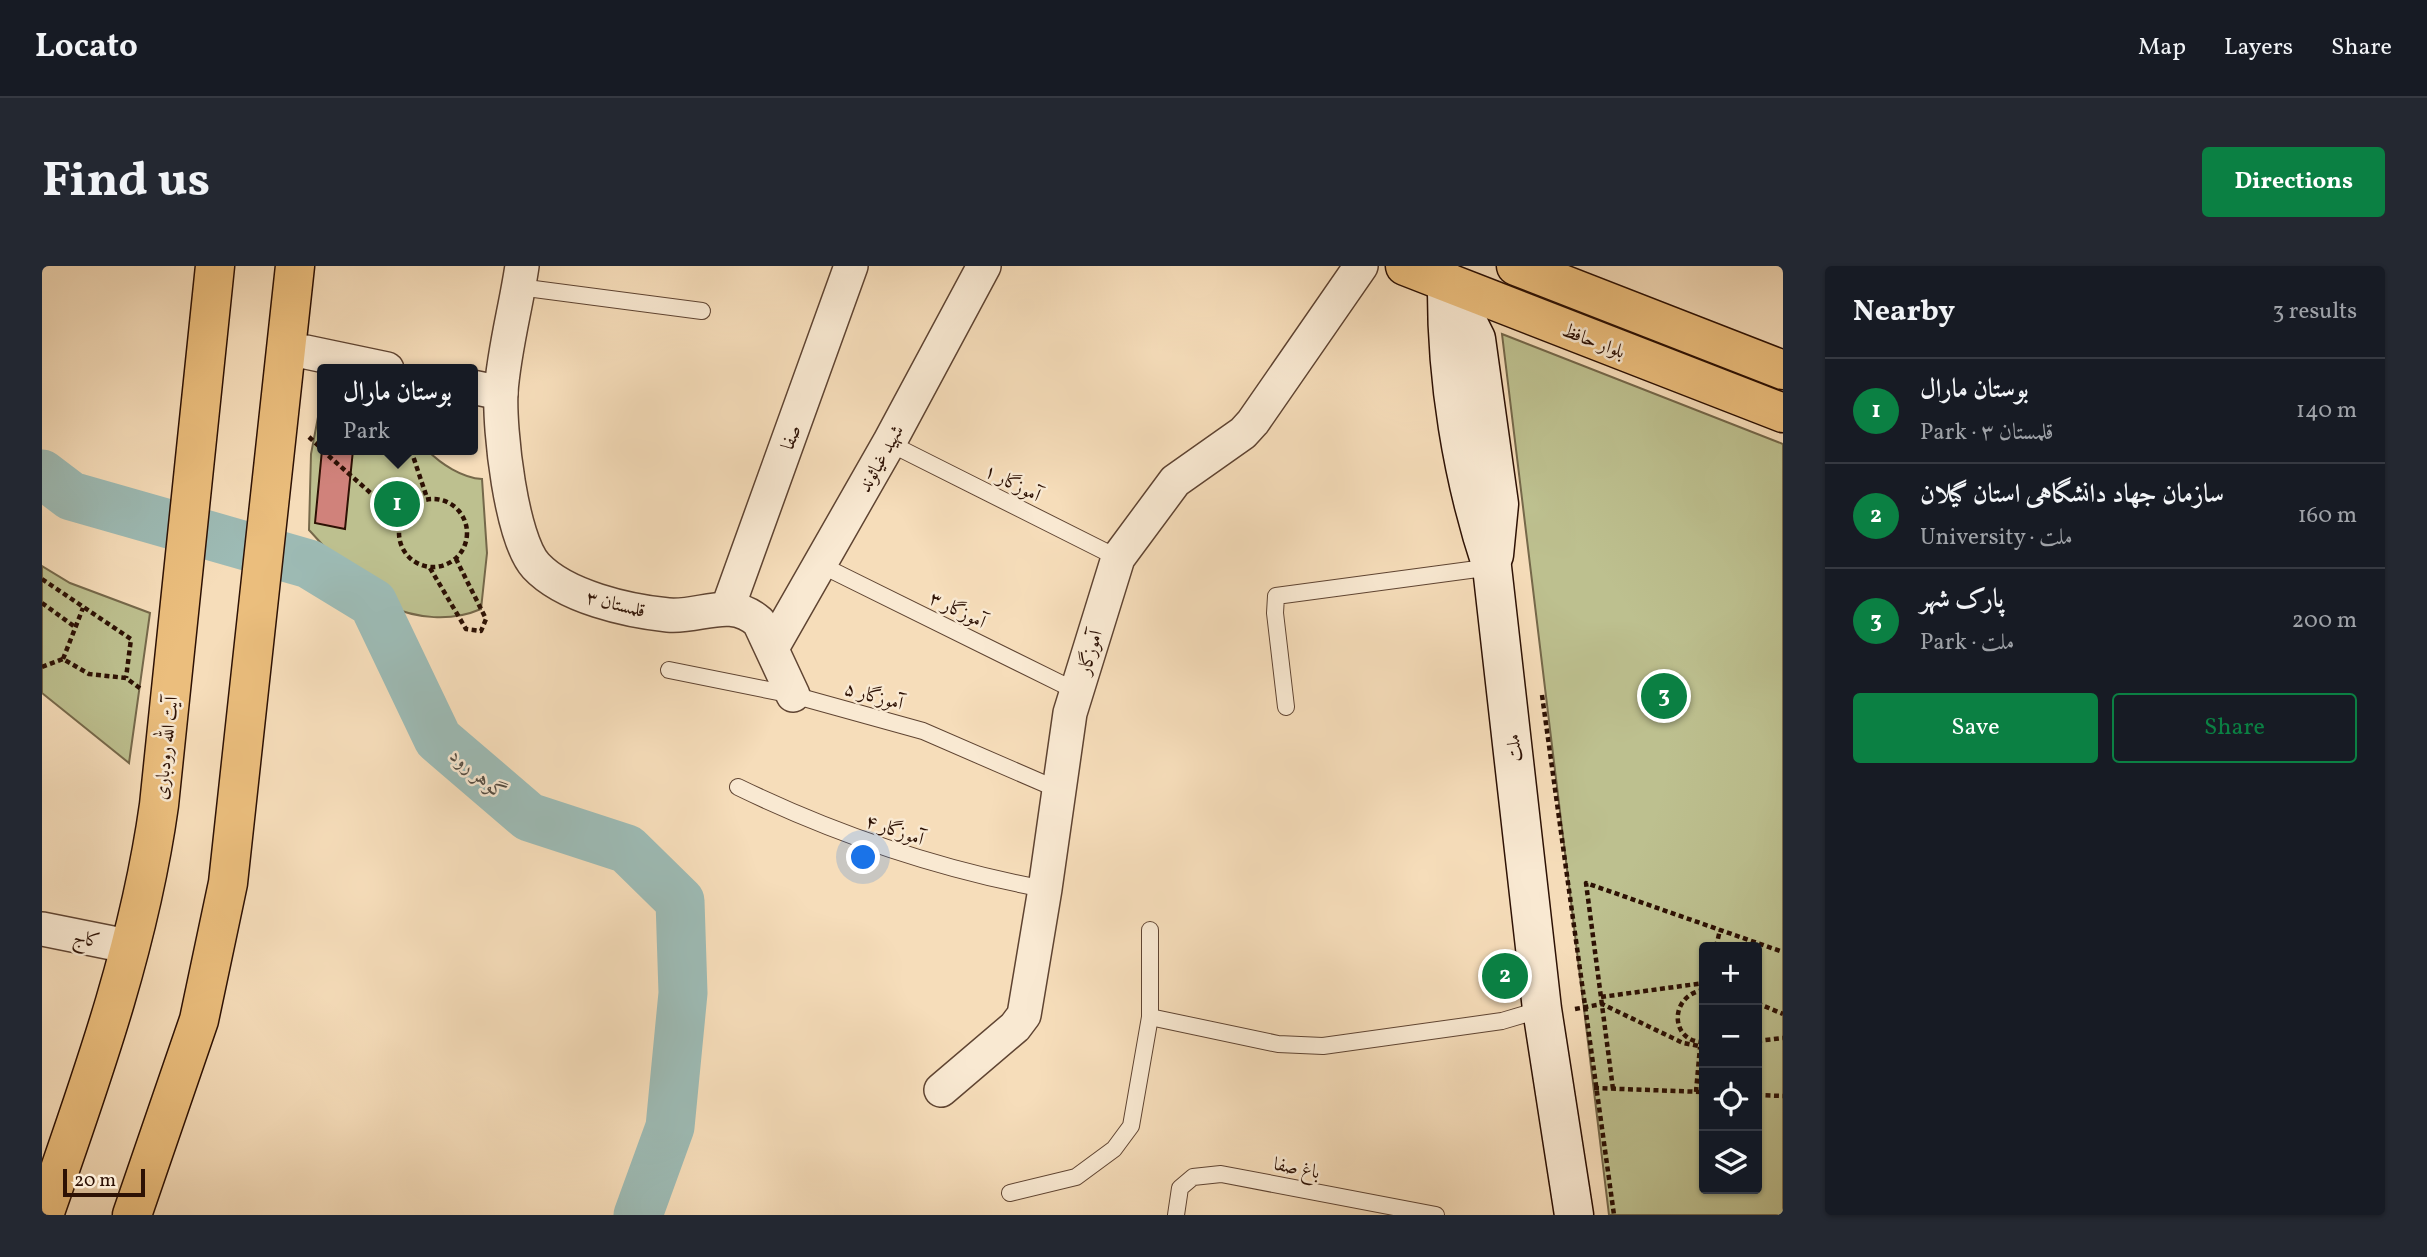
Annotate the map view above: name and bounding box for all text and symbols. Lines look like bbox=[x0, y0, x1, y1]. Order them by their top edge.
text: Locato bbox=[35, 25, 138, 71]
text: Map bbox=[2138, 31, 2186, 65]
text: Layers bbox=[2224, 31, 2293, 65]
text: Share bbox=[2331, 31, 2392, 65]
button: Directions bbox=[2202, 147, 2385, 217]
text: Find us bbox=[42, 148, 210, 217]
text: Nearby bbox=[1853, 291, 1955, 333]
text: 3 results bbox=[2272, 296, 2357, 328]
street label: بلوار حافظ bbox=[1558, 318, 1629, 366]
popup bbox=[317, 364, 478, 455]
text: بوستان مارال bbox=[1920, 372, 2029, 408]
text: بوستان مارال bbox=[343, 375, 452, 411]
text: 1 bbox=[1871, 395, 1881, 427]
text: 140 m bbox=[2296, 395, 2357, 427]
text: Park bbox=[343, 416, 390, 448]
text: Park · قلمستان ۳ bbox=[1920, 417, 2053, 449]
street label: شهید غیاثوند bbox=[853, 421, 911, 497]
street label: صفا bbox=[775, 422, 808, 454]
street label: آموزگار ۱ bbox=[979, 459, 1046, 510]
text: سازمان جهاد دانشگاهی استان گیلان bbox=[1920, 477, 2224, 513]
pin: 1 bbox=[374, 478, 420, 530]
text: 2 bbox=[1870, 500, 1882, 532]
text: 160 m bbox=[2298, 500, 2357, 532]
text: University · ملت bbox=[1920, 522, 2073, 554]
text: پارک شهر bbox=[1920, 582, 2004, 618]
street label: قلمستان ۳ bbox=[583, 585, 648, 625]
street label: آموزگار ۳ bbox=[924, 586, 992, 636]
text: 3 bbox=[1870, 605, 1882, 637]
text: 200 m bbox=[2292, 605, 2357, 637]
street label: آموزگار bbox=[1071, 625, 1110, 680]
text: Park · ملت bbox=[1920, 627, 2015, 659]
pin: 3 bbox=[1641, 670, 1687, 722]
street label: آموزگار ۵ bbox=[841, 676, 908, 718]
street label: آیت الله رودباری bbox=[146, 693, 186, 801]
button: Save bbox=[1853, 693, 2098, 763]
button: Share bbox=[2112, 693, 2357, 763]
street label: ملت bbox=[1501, 733, 1529, 763]
water label: گوهر رود bbox=[443, 742, 513, 808]
street label: آموزگار ۴ bbox=[862, 809, 929, 854]
your location bbox=[846, 840, 880, 874]
street label: کاج bbox=[70, 925, 102, 958]
map controls bbox=[1699, 942, 1762, 1194]
button: + bbox=[1699, 942, 1762, 1005]
pin: 2 bbox=[1482, 950, 1528, 1002]
button: − bbox=[1699, 1005, 1762, 1068]
button: locate bbox=[1699, 1068, 1762, 1131]
button: layers bbox=[1699, 1131, 1762, 1194]
street label: باغ صفا bbox=[1271, 1152, 1322, 1187]
scale bar bbox=[63, 1166, 145, 1198]
text: 20 m bbox=[74, 1168, 116, 1194]

